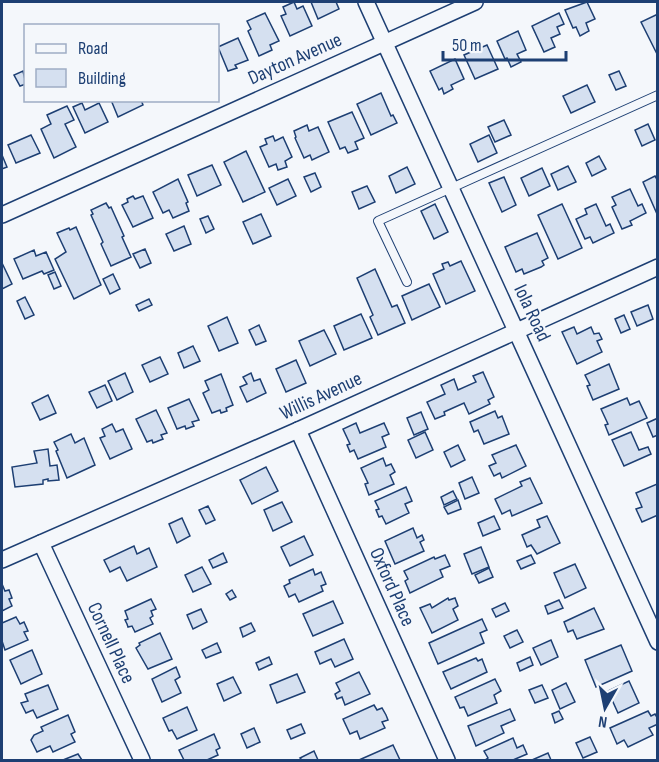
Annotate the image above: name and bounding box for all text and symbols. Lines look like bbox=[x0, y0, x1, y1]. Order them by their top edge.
legend bbox=[24, 24, 219, 102]
scale bar bbox=[443, 24, 566, 62]
street label: Dayton Avenue bbox=[244, 28, 346, 90]
text: 50 m bbox=[452, 35, 482, 56]
text: Road bbox=[78, 38, 108, 59]
text: Building bbox=[78, 68, 126, 89]
street label: Iola Road bbox=[508, 281, 556, 345]
street label: Willis Avenue bbox=[276, 367, 366, 425]
street label: Oxford Place bbox=[364, 544, 420, 630]
street label: Cornell Place bbox=[82, 599, 140, 687]
north arrow bbox=[575, 678, 635, 738]
text: N bbox=[597, 711, 609, 731]

